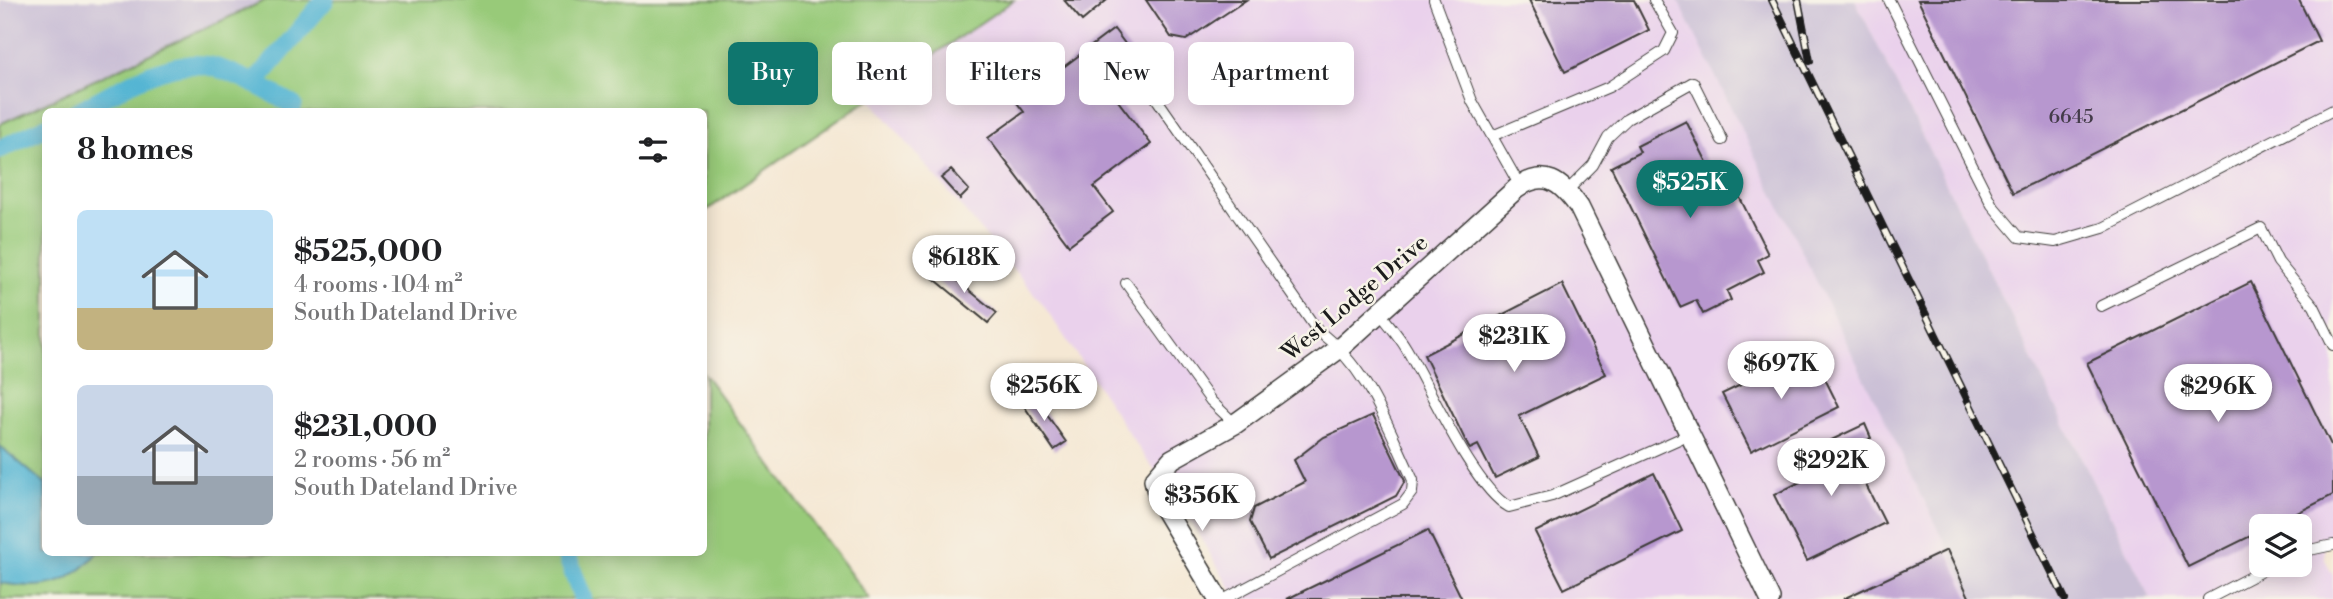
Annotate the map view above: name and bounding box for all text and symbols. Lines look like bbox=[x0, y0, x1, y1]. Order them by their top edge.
chip: Buy bbox=[728, 42, 818, 105]
chip: Rent bbox=[832, 42, 932, 105]
chip: Filters bbox=[946, 42, 1065, 105]
chip: New bbox=[1079, 42, 1174, 105]
chip: Apartment bbox=[1188, 42, 1354, 105]
house number: 6645 bbox=[2048, 105, 2094, 129]
text: 8 homes bbox=[77, 131, 193, 169]
icon: filters bbox=[634, 131, 672, 169]
pin: $525K bbox=[1641, 160, 1739, 220]
text: $525K bbox=[1652, 169, 1728, 197]
street label: West Lodge Drive bbox=[1276, 229, 1434, 368]
text: $525,000 bbox=[294, 233, 442, 271]
pin: $618K bbox=[915, 236, 1013, 295]
icon: home bbox=[133, 238, 217, 322]
text: $618K bbox=[928, 244, 1000, 272]
text: 4 rooms · 104 m² bbox=[294, 271, 463, 299]
text: South Dateland Drive bbox=[294, 299, 518, 327]
pin: $231K bbox=[1465, 314, 1563, 374]
text: $231K bbox=[1478, 323, 1550, 351]
pin: $697K bbox=[1732, 342, 1830, 401]
text: $697K bbox=[1744, 350, 1818, 378]
pin: $256K bbox=[995, 364, 1093, 423]
pin: $296K bbox=[2169, 364, 2267, 424]
text: $256K bbox=[1006, 372, 1082, 400]
text: $296K bbox=[2180, 373, 2256, 401]
text: $231,000 bbox=[294, 408, 437, 446]
icon: home bbox=[133, 413, 217, 497]
pin: $292K bbox=[1782, 438, 1880, 498]
text: 2 rooms · 56 m² bbox=[294, 446, 450, 474]
text: $292K bbox=[1793, 447, 1869, 475]
text: South Dateland Drive bbox=[294, 474, 518, 502]
pin: $356K bbox=[1153, 474, 1251, 533]
text: $356K bbox=[1165, 482, 1239, 510]
map controls bbox=[2249, 514, 2312, 577]
button: layers bbox=[2249, 514, 2312, 577]

